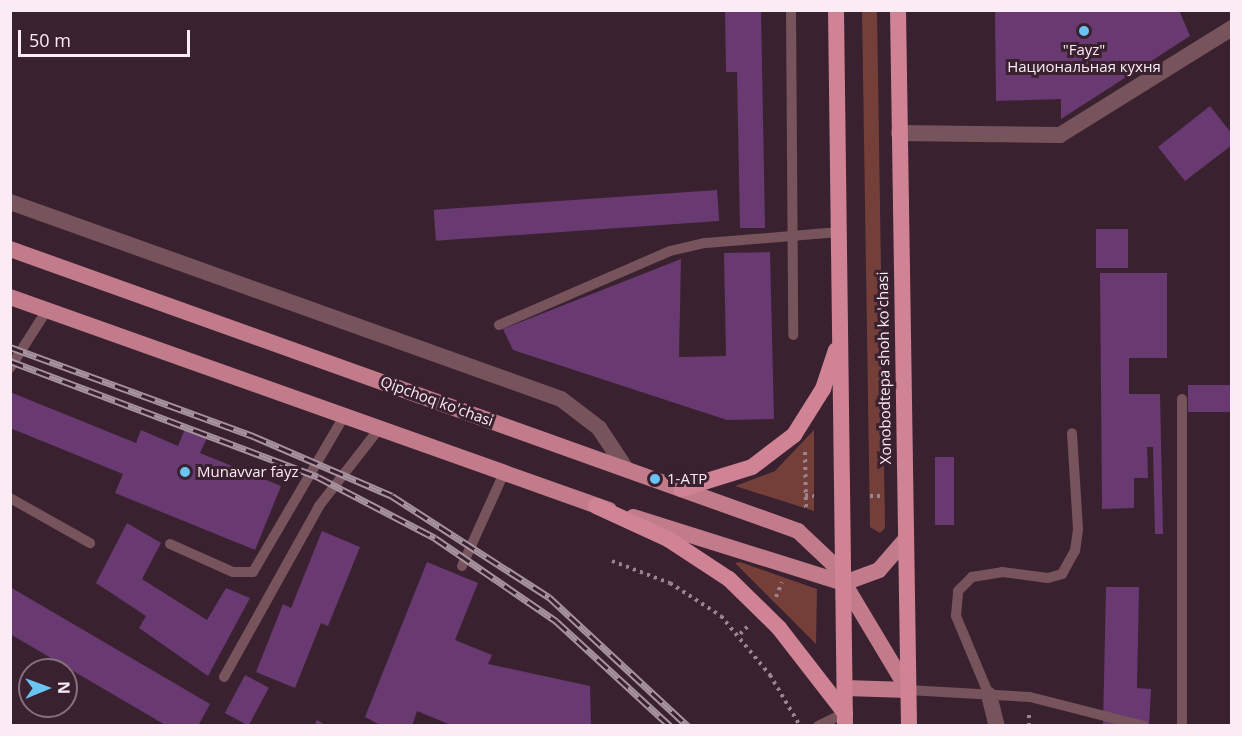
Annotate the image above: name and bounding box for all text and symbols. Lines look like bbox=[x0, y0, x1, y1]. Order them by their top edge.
scale bar bbox=[21, 18, 194, 56]
marker: "Fayz" Национальная кухня bbox=[1077, 24, 1091, 38]
text: 50 m bbox=[29, 28, 71, 52]
place label: "Fayz" Национальная кухня bbox=[1007, 40, 1161, 75]
street label: Xonobodtepa shoh ko'chasi bbox=[873, 271, 895, 465]
street label: Qipchoq ko'chasi bbox=[378, 372, 496, 430]
place label: Munavvar fayz bbox=[197, 463, 298, 481]
marker: Munavvar fayz bbox=[178, 465, 192, 479]
place label: 1-ATP bbox=[667, 470, 707, 488]
marker: 1-ATP bbox=[648, 472, 662, 486]
north arrow bbox=[18, 658, 78, 718]
text: N bbox=[53, 681, 75, 694]

